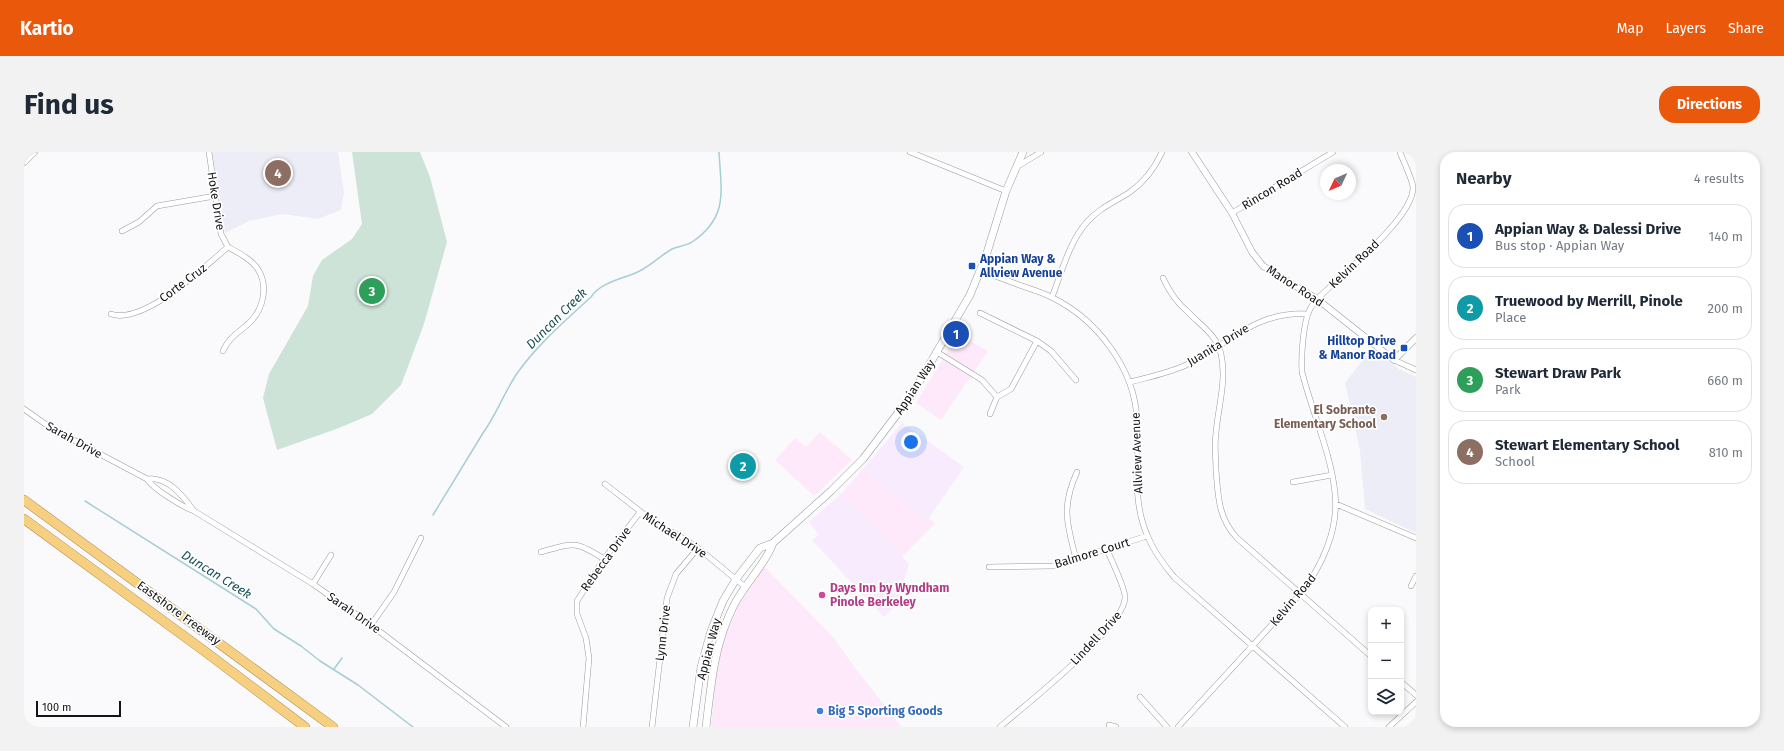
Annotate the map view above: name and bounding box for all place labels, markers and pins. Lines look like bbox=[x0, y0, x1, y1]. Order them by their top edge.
pin: 4 bbox=[265, 158, 291, 188]
place label: Appian Way & Allview Avenue bbox=[979, 252, 1063, 280]
marker: Appian Way & Allview Avenue bbox=[967, 261, 977, 271]
pin: 3 bbox=[359, 276, 385, 306]
pin: 1 bbox=[943, 319, 969, 349]
place label: Hilltop Drive & Manor Road bbox=[1319, 334, 1396, 362]
marker: Hilltop Drive & Manor Road bbox=[1399, 343, 1409, 353]
place label: El Sobrante Elementary School bbox=[1274, 403, 1376, 431]
marker: El Sobrante Elementary School bbox=[1379, 412, 1389, 422]
pin: 2 bbox=[730, 451, 756, 481]
place label: Days Inn by Wyndham Pinole Berkeley bbox=[830, 581, 949, 609]
marker: Days Inn by Wyndham Pinole Berkeley bbox=[817, 590, 827, 600]
place label: Big 5 Sporting Goods bbox=[828, 704, 943, 718]
marker: Big 5 Sporting Goods bbox=[815, 706, 825, 716]

